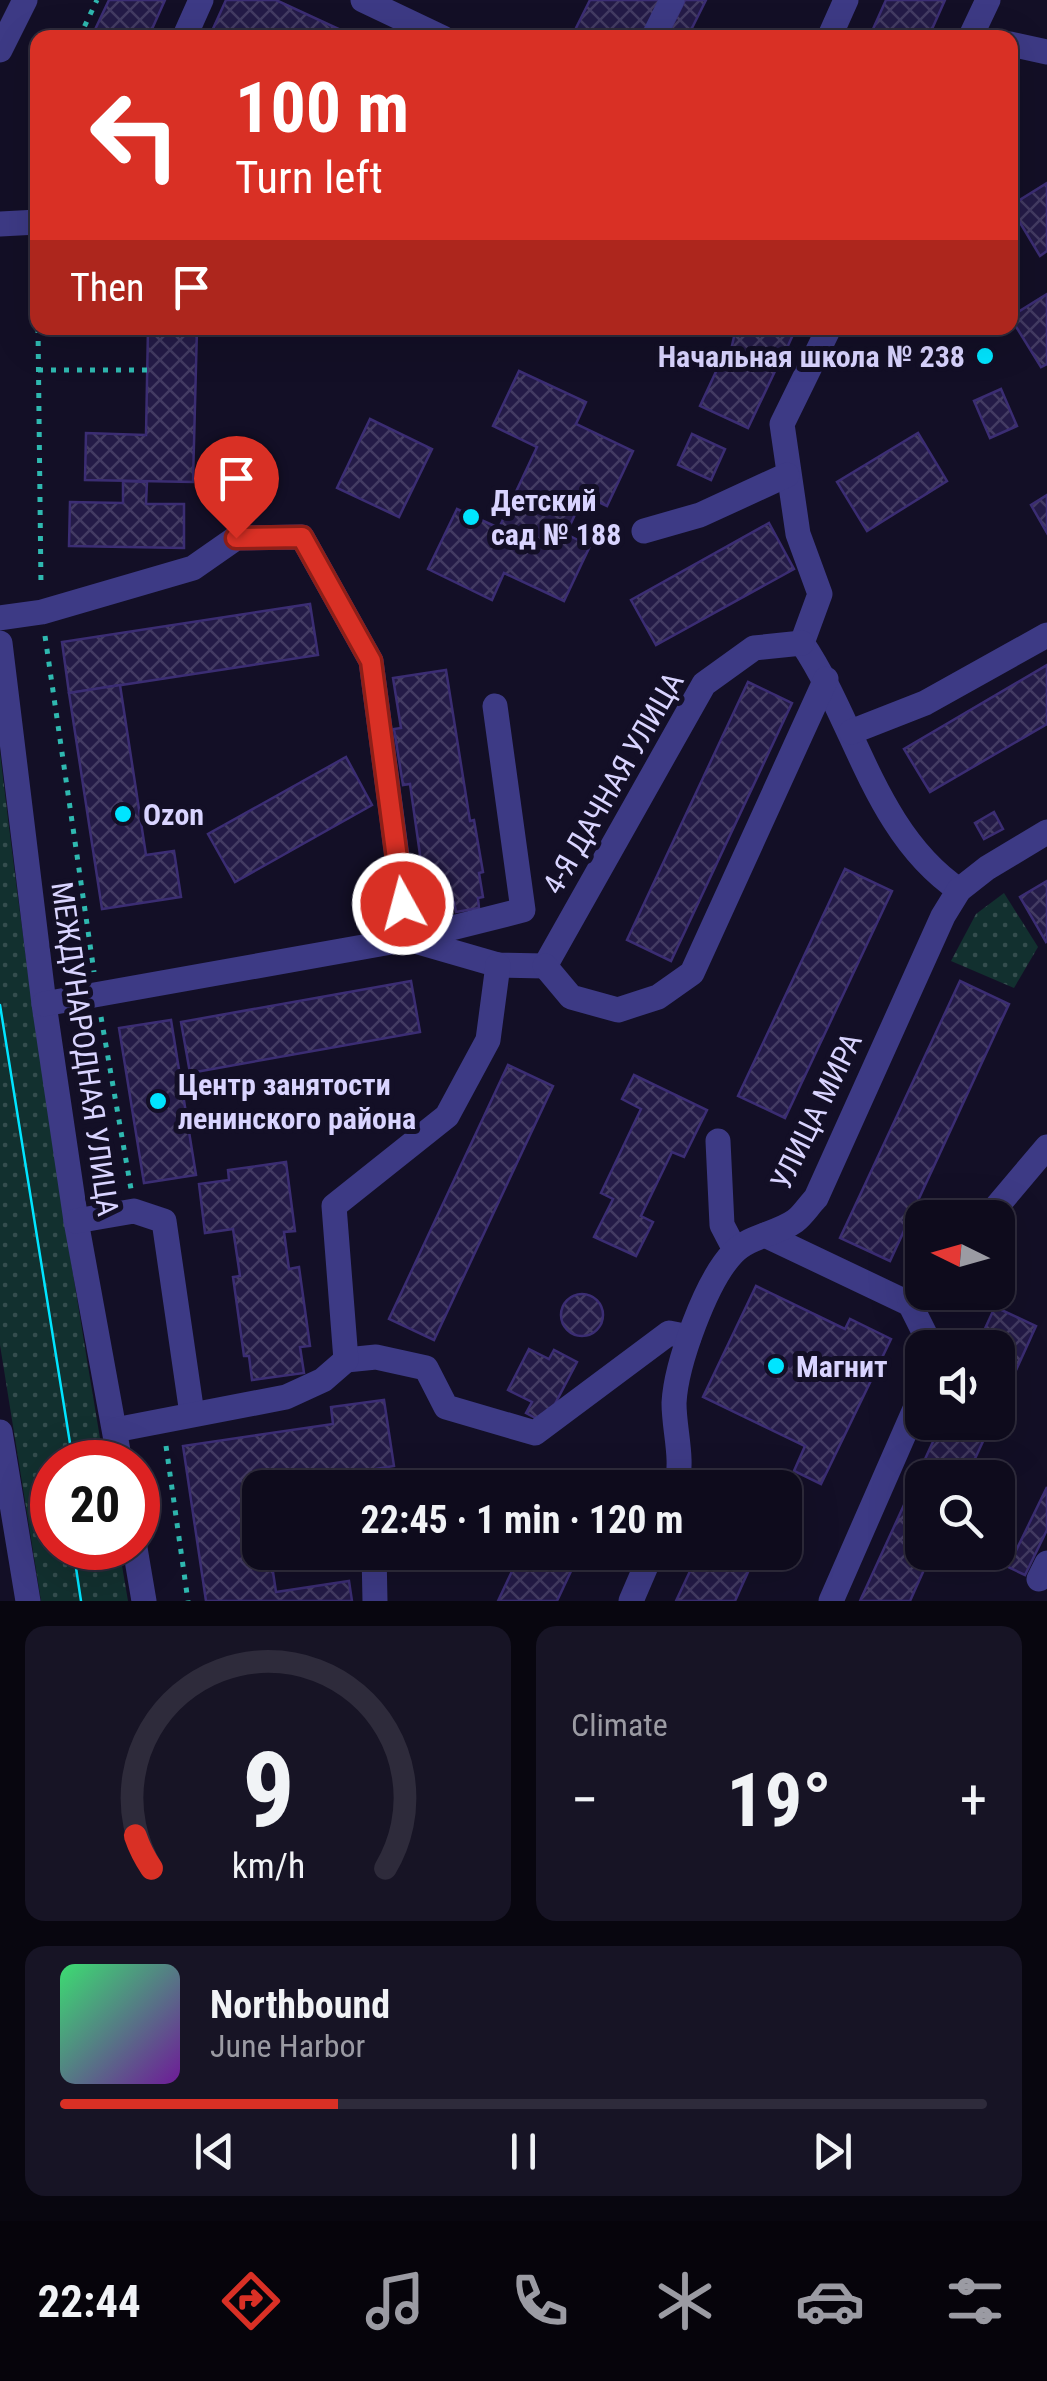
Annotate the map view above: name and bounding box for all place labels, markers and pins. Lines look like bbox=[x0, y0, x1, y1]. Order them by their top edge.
place label: Начальная школа № 238 bbox=[658, 339, 965, 374]
marker: Начальная школа № 238 bbox=[974, 345, 996, 367]
pin bbox=[194, 436, 279, 539]
place label: Детский сад № 188 bbox=[491, 483, 621, 552]
marker: Детский сад № 188 bbox=[460, 506, 482, 528]
place label: Ozon bbox=[143, 797, 204, 832]
marker: Ozon bbox=[112, 803, 134, 825]
place label: Центр занятости ленинского района bbox=[178, 1067, 416, 1136]
marker: Центр занятости ленинского района bbox=[147, 1090, 169, 1112]
place label: Магнит bbox=[796, 1349, 888, 1384]
marker: Магнит bbox=[765, 1355, 787, 1377]

